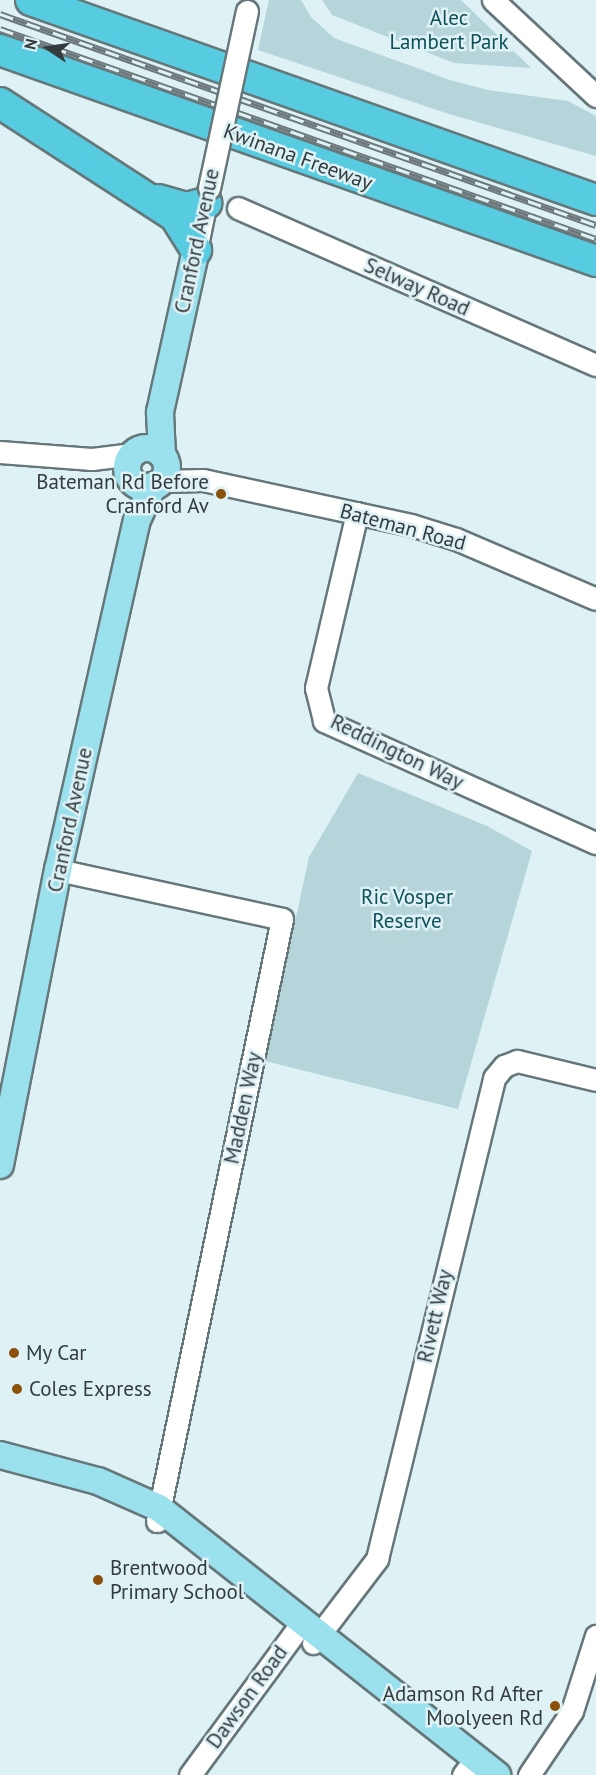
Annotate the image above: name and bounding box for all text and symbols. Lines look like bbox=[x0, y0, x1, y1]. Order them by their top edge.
park label: Alec Lambert Park bbox=[389, 5, 509, 55]
north arrow bbox=[18, 18, 78, 78]
text: N bbox=[20, 37, 41, 51]
street label: Kwinana Freeway bbox=[220, 118, 376, 196]
street label: Cranford Avenue bbox=[169, 166, 225, 316]
street label: Selway Road bbox=[360, 252, 474, 322]
place label: Bateman Rd Before Cranford Av bbox=[36, 469, 209, 519]
marker: Bateman Rd Before Cranford Av bbox=[214, 487, 228, 501]
street label: Bateman Road bbox=[337, 498, 469, 556]
street label: Reddington Way bbox=[326, 709, 468, 795]
street label: Cranford Avenue bbox=[42, 745, 98, 895]
park label: Ric Vosper Reserve bbox=[360, 884, 454, 934]
street label: Madden Way bbox=[219, 1050, 267, 1166]
street label: Rivett Way bbox=[412, 1267, 458, 1365]
place label: My Car bbox=[26, 1340, 87, 1366]
marker: My Car bbox=[7, 1346, 21, 1360]
place label: Coles Express bbox=[29, 1376, 152, 1402]
marker: Coles Express bbox=[10, 1382, 24, 1396]
place label: Brentwood Primary School bbox=[110, 1555, 245, 1605]
marker: Brentwood Primary School bbox=[91, 1573, 105, 1587]
street label: Dawson Road bbox=[201, 1641, 293, 1753]
place label: Adamson Rd After Moolyeen Rd bbox=[382, 1681, 543, 1731]
marker: Adamson Rd After Moolyeen Rd bbox=[548, 1699, 562, 1713]

